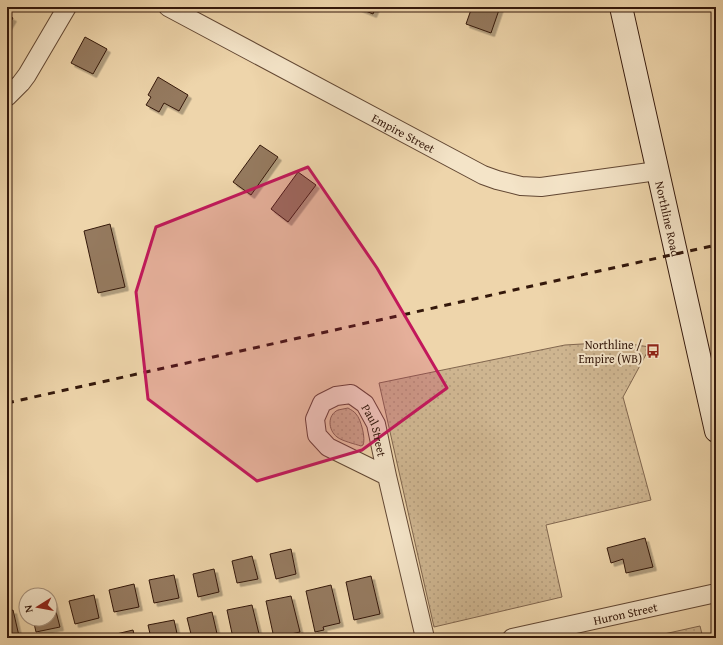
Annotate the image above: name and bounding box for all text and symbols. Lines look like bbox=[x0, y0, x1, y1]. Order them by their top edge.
street label: Empire Street bbox=[369, 109, 439, 157]
street label: Northline Road bbox=[652, 179, 685, 259]
place label: Northline / Empire (WB) bbox=[579, 336, 642, 367]
bus stop icon: Northline / Empire (WB) bbox=[645, 343, 661, 359]
street label: Paul Street bbox=[358, 401, 391, 459]
north arrow bbox=[18, 587, 58, 627]
street label: Huron Street bbox=[592, 598, 660, 628]
text: N bbox=[20, 603, 37, 614]

